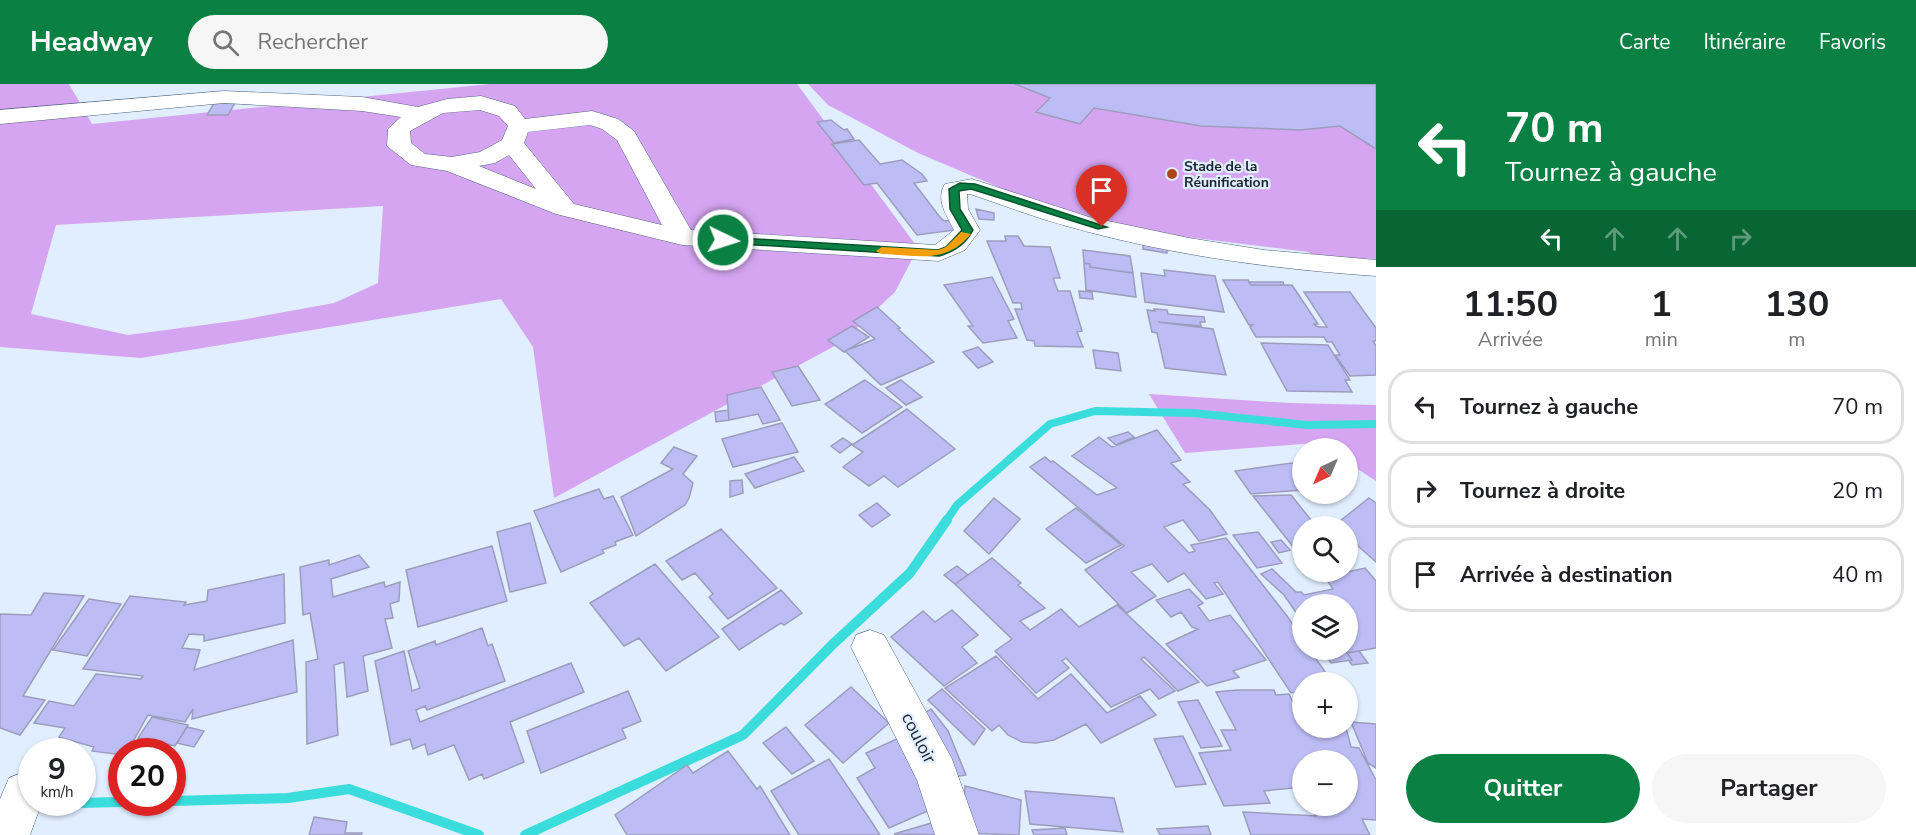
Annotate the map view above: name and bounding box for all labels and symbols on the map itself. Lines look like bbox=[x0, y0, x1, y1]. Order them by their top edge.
place label: Stade de la Réunification bbox=[1184, 157, 1269, 192]
pin bbox=[1076, 165, 1127, 227]
marker: Stade de la Réunification bbox=[1165, 167, 1179, 181]
position arrow bbox=[691, 208, 755, 272]
north arrow bbox=[1292, 438, 1358, 504]
street label: couloir bbox=[896, 708, 942, 768]
speed limit sign: 20 bbox=[108, 738, 186, 816]

